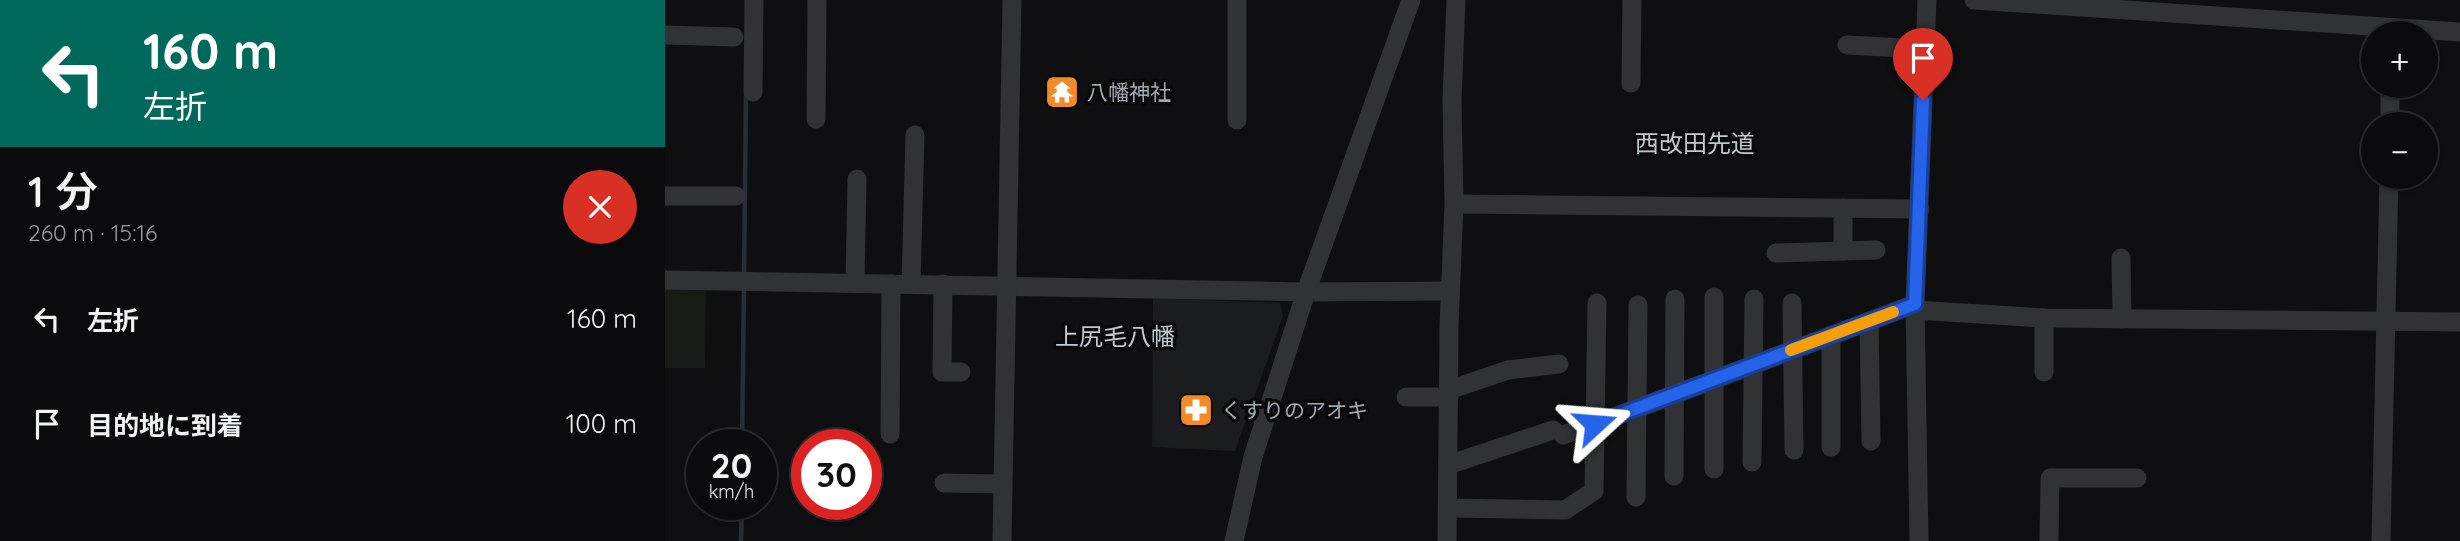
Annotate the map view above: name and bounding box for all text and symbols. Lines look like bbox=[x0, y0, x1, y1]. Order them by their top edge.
text: 160 m bbox=[143, 20, 278, 81]
map controls bbox=[2361, 21, 2438, 189]
button: + bbox=[2361, 21, 2438, 98]
icon: left bbox=[28, 28, 119, 119]
pin bbox=[1893, 28, 1953, 100]
icon: arrive bbox=[1904, 39, 1942, 77]
temple icon: 八幡神社 bbox=[1043, 73, 1081, 111]
place label: 八幡神社 bbox=[1087, 79, 1171, 105]
text: 左折 bbox=[143, 86, 207, 126]
button: − bbox=[2361, 112, 2438, 189]
district label: 西改田先道 bbox=[1635, 128, 1755, 158]
text: 1 分 bbox=[28, 165, 98, 218]
button: close bbox=[563, 170, 637, 244]
text: 260 m · 15:16 bbox=[28, 218, 157, 247]
icon: left bbox=[28, 300, 66, 338]
text: 160 m bbox=[567, 302, 637, 335]
text: 左折 bbox=[87, 304, 139, 337]
district label: 上尻毛八幡 bbox=[1055, 321, 1175, 351]
position arrow bbox=[1558, 387, 1632, 461]
pharmacy icon: くすりのアオキ bbox=[1177, 391, 1215, 429]
place label: くすりのアオキ bbox=[1221, 397, 1368, 423]
icon: arrive bbox=[28, 405, 66, 443]
text: 100 m bbox=[566, 407, 637, 440]
text: 目的地に到着 bbox=[87, 409, 243, 442]
speed limit sign: 30 bbox=[791, 429, 882, 520]
text: 20 bbox=[711, 443, 752, 487]
text: km/h bbox=[709, 480, 754, 503]

